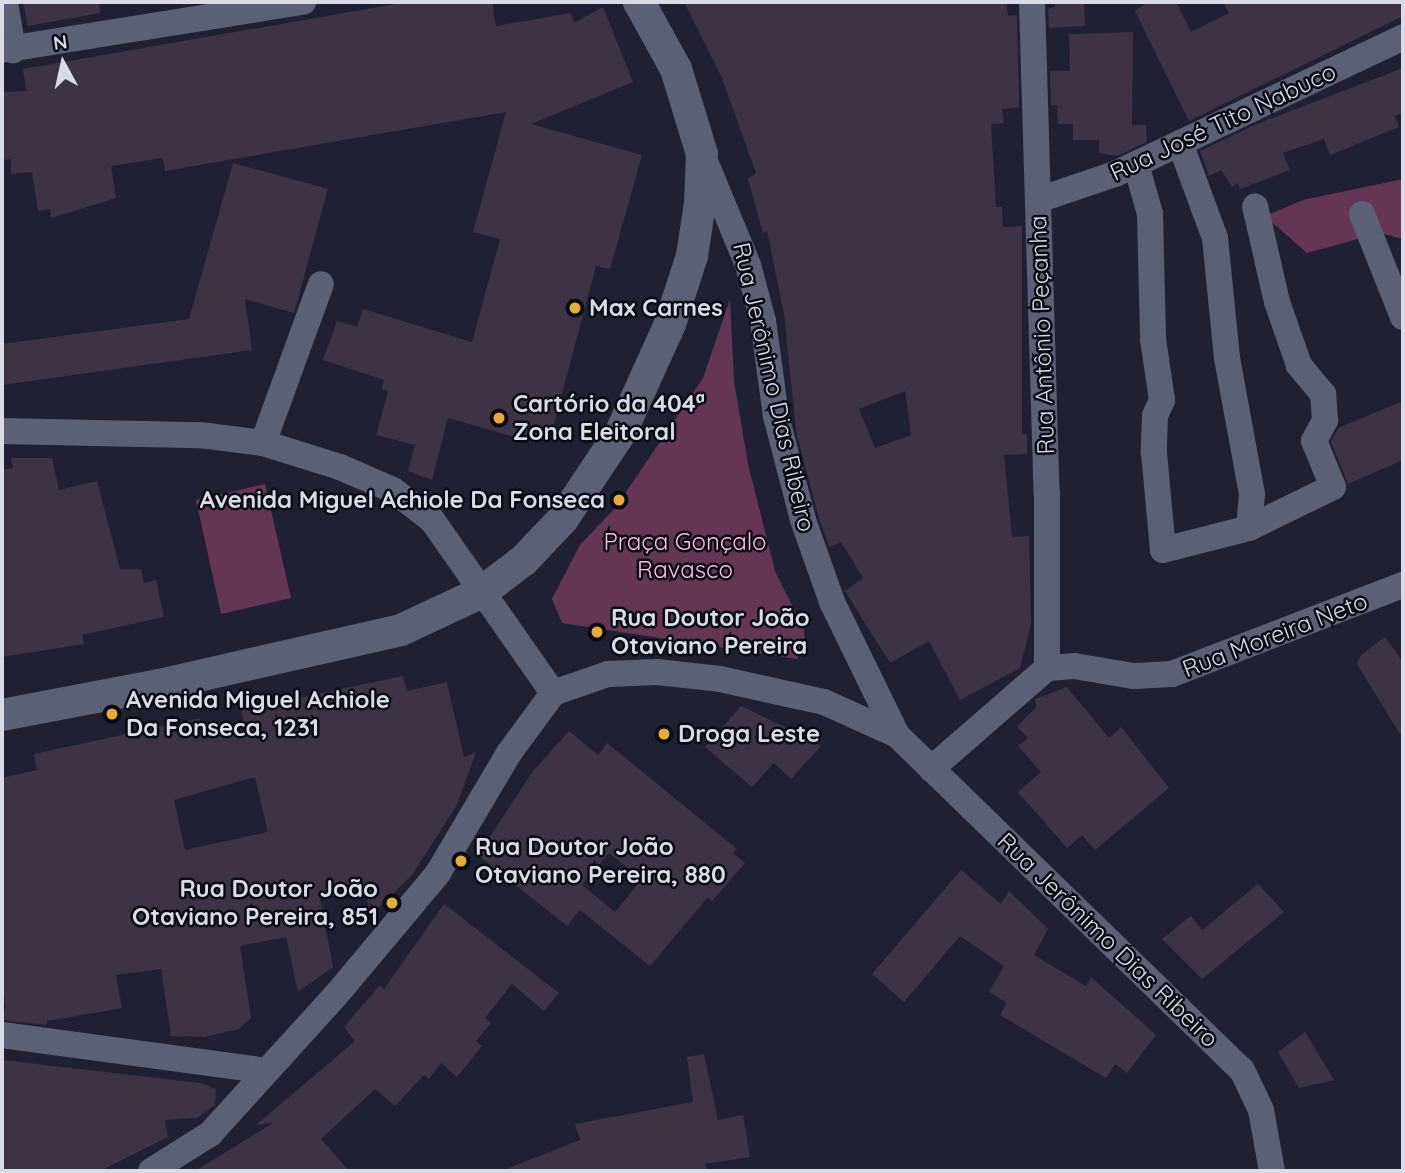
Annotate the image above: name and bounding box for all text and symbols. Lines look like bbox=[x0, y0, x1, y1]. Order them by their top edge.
north arrow bbox=[28, 28, 98, 98]
text: N bbox=[51, 29, 69, 55]
street label: Rua José Tito Nabuco bbox=[1105, 57, 1341, 187]
street label: Rua Antônio Peçanha bbox=[1023, 215, 1061, 455]
street label: Rua Jerônimo Dias Ribeiro bbox=[727, 240, 821, 534]
place label: Max Carnes bbox=[589, 294, 723, 322]
marker: Max Carnes bbox=[567, 300, 583, 316]
place label: Cartório da 404ª Zona Eleitoral bbox=[513, 390, 704, 446]
marker: Cartório da 404ª Zona Eleitoral bbox=[491, 410, 507, 426]
place label: Avenida Miguel Achiole Da Fonseca bbox=[200, 486, 605, 514]
marker: Avenida Miguel Achiole Da Fonseca bbox=[611, 492, 627, 508]
park label: Praça Gonçalo Ravasco bbox=[603, 528, 767, 584]
street label: Rua Moreira Neto bbox=[1178, 586, 1372, 684]
place label: Rua Doutor João Otaviano Pereira bbox=[611, 604, 810, 660]
marker: Rua Doutor João Otaviano Pereira bbox=[589, 624, 605, 640]
place label: Avenida Miguel Achiole Da Fonseca, 1231 bbox=[126, 686, 390, 742]
marker: Avenida Miguel Achiole Da Fonseca, 1231 bbox=[104, 706, 120, 722]
place label: Droga Leste bbox=[678, 720, 820, 748]
marker: Droga Leste bbox=[656, 726, 672, 742]
street label: Rua Jerônimo Dias Ribeiro bbox=[992, 827, 1224, 1053]
place label: Rua Doutor João Otaviano Pereira, 880 bbox=[475, 833, 726, 889]
marker: Rua Doutor João Otaviano Pereira, 880 bbox=[453, 853, 469, 869]
place label: Rua Doutor João Otaviano Pereira, 851 bbox=[132, 875, 378, 931]
marker: Rua Doutor João Otaviano Pereira, 851 bbox=[384, 895, 400, 911]

